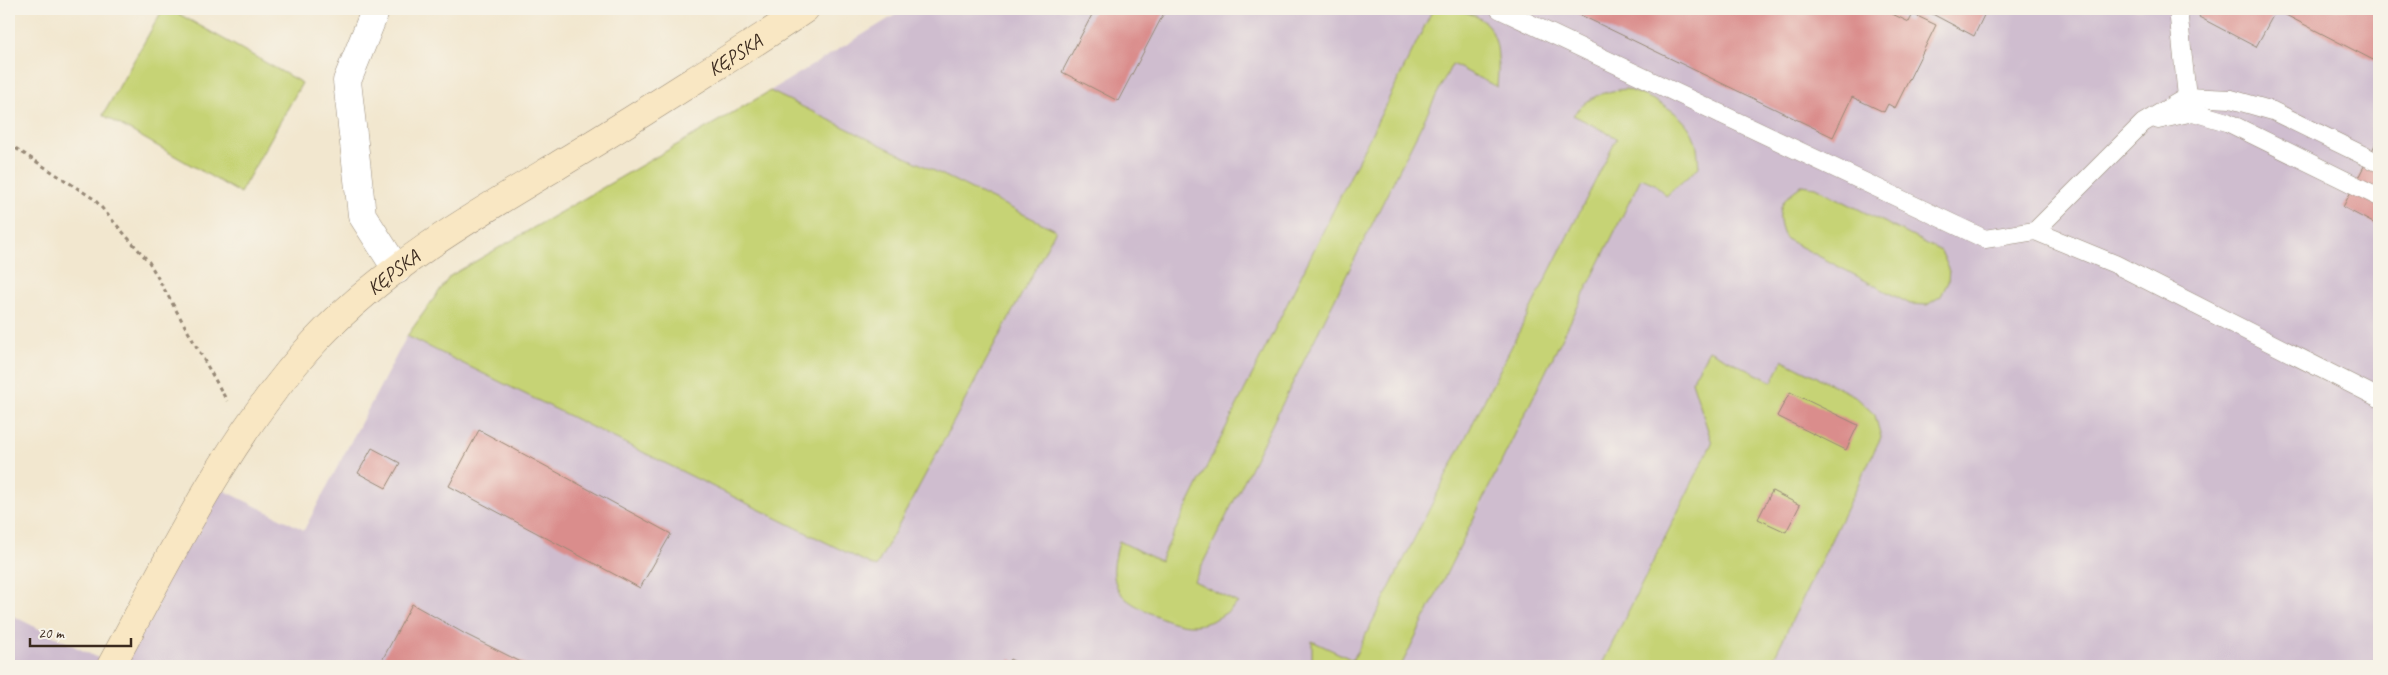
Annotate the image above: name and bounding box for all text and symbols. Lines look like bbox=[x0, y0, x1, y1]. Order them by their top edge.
street label: KĘPSKA bbox=[703, 28, 768, 82]
street label: KĘPSKA bbox=[362, 244, 425, 300]
scale bar bbox=[30, 615, 131, 647]
text: 20 m bbox=[38, 624, 65, 643]

